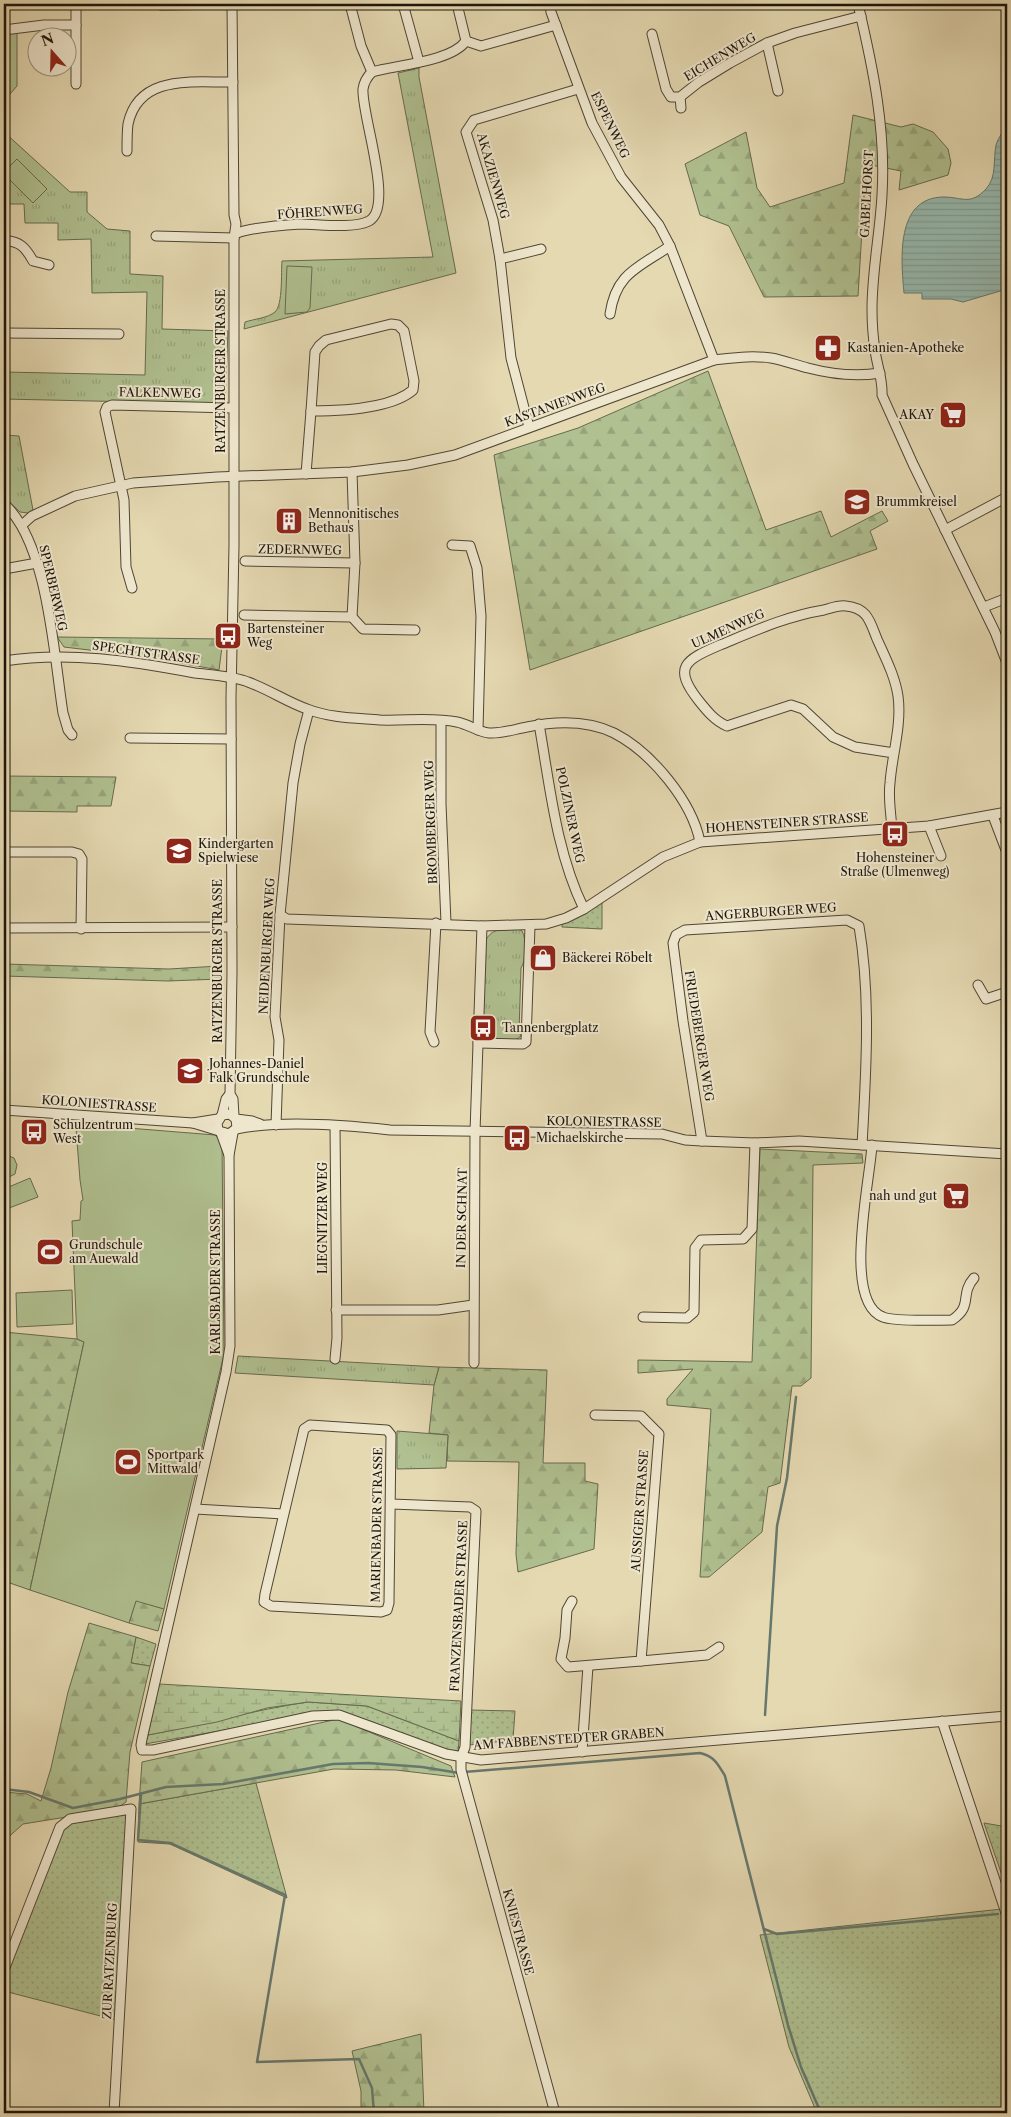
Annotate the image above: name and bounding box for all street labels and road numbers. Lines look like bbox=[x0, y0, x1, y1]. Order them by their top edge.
street label: EICHENWEG bbox=[681, 29, 759, 84]
street label: ESPENWEG bbox=[588, 89, 633, 161]
street label: AKAZIENWEG bbox=[474, 130, 513, 221]
street label: GABELHORST bbox=[857, 150, 876, 238]
street label: FÖHRENWEG bbox=[277, 200, 364, 222]
street label: RATZENBURGER STRASSE bbox=[213, 289, 228, 453]
street label: KASTANIENWEG bbox=[502, 379, 608, 430]
street label: FALKENWEG bbox=[119, 384, 202, 401]
street label: ZEDERNWEG bbox=[258, 541, 342, 558]
street label: SPERBERWEG bbox=[36, 543, 71, 633]
street label: ULMENWEG bbox=[689, 606, 767, 651]
street label: SPECHTSTRASSE bbox=[91, 638, 201, 667]
street label: BROMBERGER WEG bbox=[421, 759, 440, 884]
street label: POLZINER WEG bbox=[553, 765, 588, 865]
street label: HOHENSTEINER STRASSE bbox=[705, 809, 869, 836]
street label: NEIDENBURGER WEG bbox=[255, 877, 278, 1015]
street label: RATZENBURGER STRASSE bbox=[210, 879, 225, 1043]
street label: ANGERBURGER WEG bbox=[704, 899, 837, 924]
street label: FRIEDEBERGER WEG bbox=[682, 969, 717, 1103]
street label: KOLONIESTRASSE bbox=[41, 1092, 157, 1115]
street label: KOLONIESTRASSE bbox=[546, 1113, 662, 1130]
street label: LIEGNITZER WEG bbox=[315, 1162, 330, 1274]
street label: IN DER SCHNAT bbox=[453, 1168, 470, 1268]
street label: KARLSBADER STRASSE bbox=[208, 1210, 223, 1354]
street label: MARIENBADER STRASSE bbox=[368, 1447, 385, 1603]
street label: AUSSIGER STRASSE bbox=[628, 1449, 651, 1573]
street label: FRANZENSBADER STRASSE bbox=[447, 1520, 470, 1692]
street label: AM FABBENSTEDTER GRABEN bbox=[472, 1724, 665, 1753]
street label: KNIESTRASSE bbox=[500, 1887, 537, 1977]
street label: ZUR RATZENBURG bbox=[99, 1902, 120, 2020]

